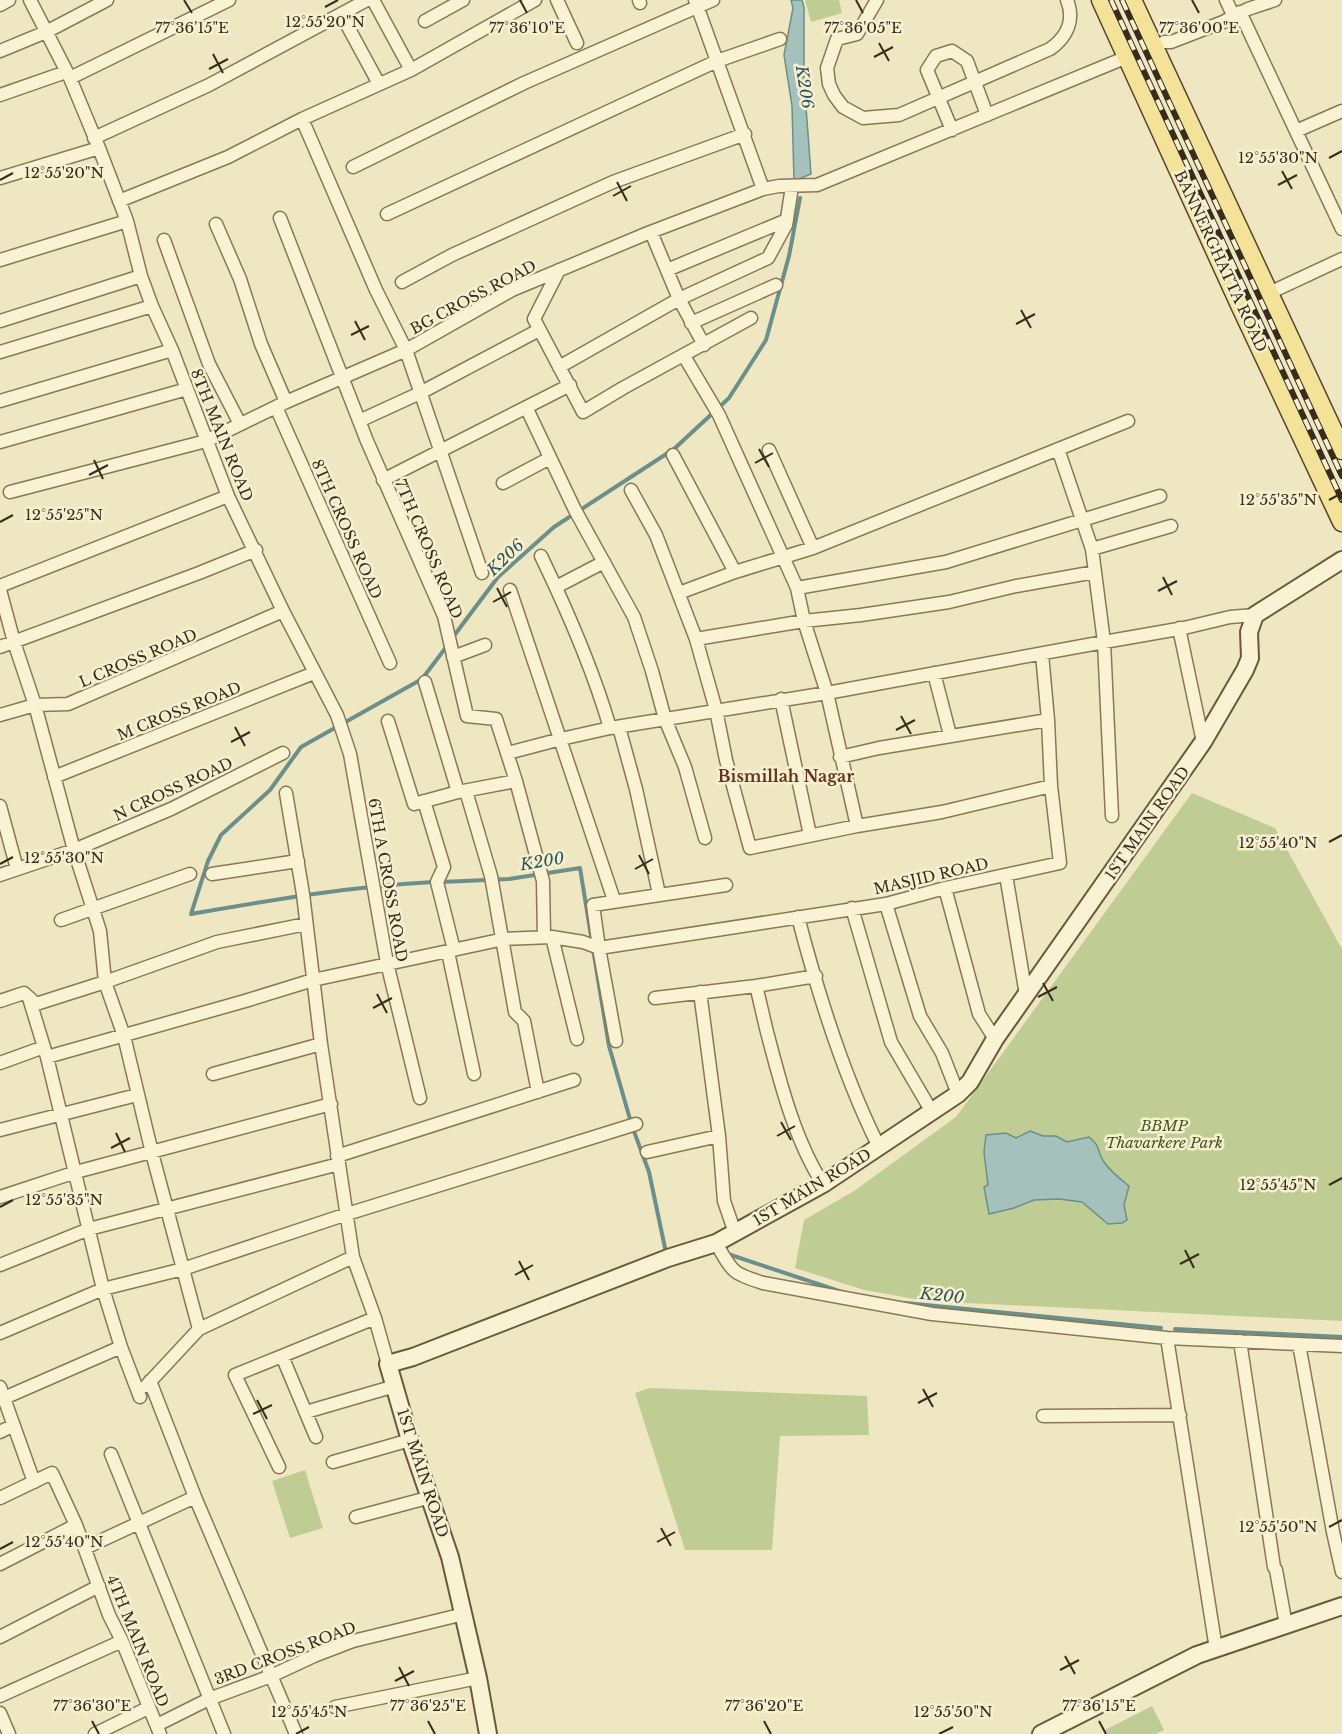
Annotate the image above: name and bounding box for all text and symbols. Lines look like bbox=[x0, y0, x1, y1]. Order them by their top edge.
text: 12°55'20"N bbox=[285, 12, 365, 31]
text: 77°36'15"E bbox=[155, 18, 229, 37]
text: 77°36'10"E bbox=[489, 18, 565, 37]
text: 77°36'05"E bbox=[824, 18, 902, 37]
text: 77°36'00"E bbox=[1159, 18, 1239, 37]
water label: K206 bbox=[792, 63, 818, 110]
text: 12°55'30"N bbox=[1238, 148, 1318, 167]
text: 12°55'20"N bbox=[24, 163, 104, 182]
street label: BANNERGHATTA ROAD bbox=[1170, 167, 1272, 355]
street label: BG CROSS ROAD bbox=[407, 256, 539, 338]
street label: 8TH MAIN ROAD bbox=[187, 366, 257, 504]
street label: 8TH CROSS ROAD bbox=[308, 456, 386, 602]
street label: 7TH CROSS ROAD bbox=[391, 476, 467, 622]
text: 12°55'35"N bbox=[1239, 490, 1317, 509]
text: 12°55'25"N bbox=[25, 505, 103, 524]
water label: K206 bbox=[482, 535, 528, 580]
street label: L CROSS ROAD bbox=[76, 625, 200, 691]
street label: M CROSS ROAD bbox=[114, 677, 244, 745]
street label: N CROSS ROAD bbox=[110, 753, 236, 825]
street label: 1ST MAIN ROAD bbox=[1101, 763, 1193, 883]
district label: Bismillah Nagar bbox=[718, 766, 854, 786]
street label: 6TH A CROSS ROAD bbox=[364, 797, 412, 963]
text: 12°55'40"N bbox=[1238, 833, 1318, 852]
text: 12°55'30"N bbox=[24, 848, 104, 867]
water label: K200 bbox=[518, 848, 566, 874]
street label: MASJID ROAD bbox=[872, 854, 990, 898]
park label: BBMP Thavarkere Park bbox=[1105, 1116, 1223, 1152]
street label: 1ST MAIN ROAD bbox=[750, 1144, 874, 1230]
text: 12°55'45"N bbox=[1240, 1175, 1316, 1194]
text: 12°55'35"N bbox=[25, 1190, 103, 1209]
water label: K200 bbox=[918, 1283, 966, 1307]
street label: 1ST MAIN ROAD bbox=[393, 1406, 453, 1540]
text: 12°55'50"N bbox=[1239, 1517, 1318, 1536]
text: 12°55'40"N bbox=[24, 1532, 104, 1551]
street label: 4TH MAIN ROAD bbox=[103, 1572, 173, 1710]
street label: 3RD CROSS ROAD bbox=[212, 1617, 358, 1689]
text: 77°36'30"E bbox=[53, 1696, 131, 1715]
text: 77°36'25"E bbox=[390, 1696, 466, 1715]
text: 77°36'20"E bbox=[725, 1696, 803, 1715]
text: 77°36'15"E bbox=[1062, 1696, 1136, 1715]
text: 12°55'45"N bbox=[271, 1702, 347, 1721]
text: 12°55'50"N bbox=[914, 1702, 993, 1721]

